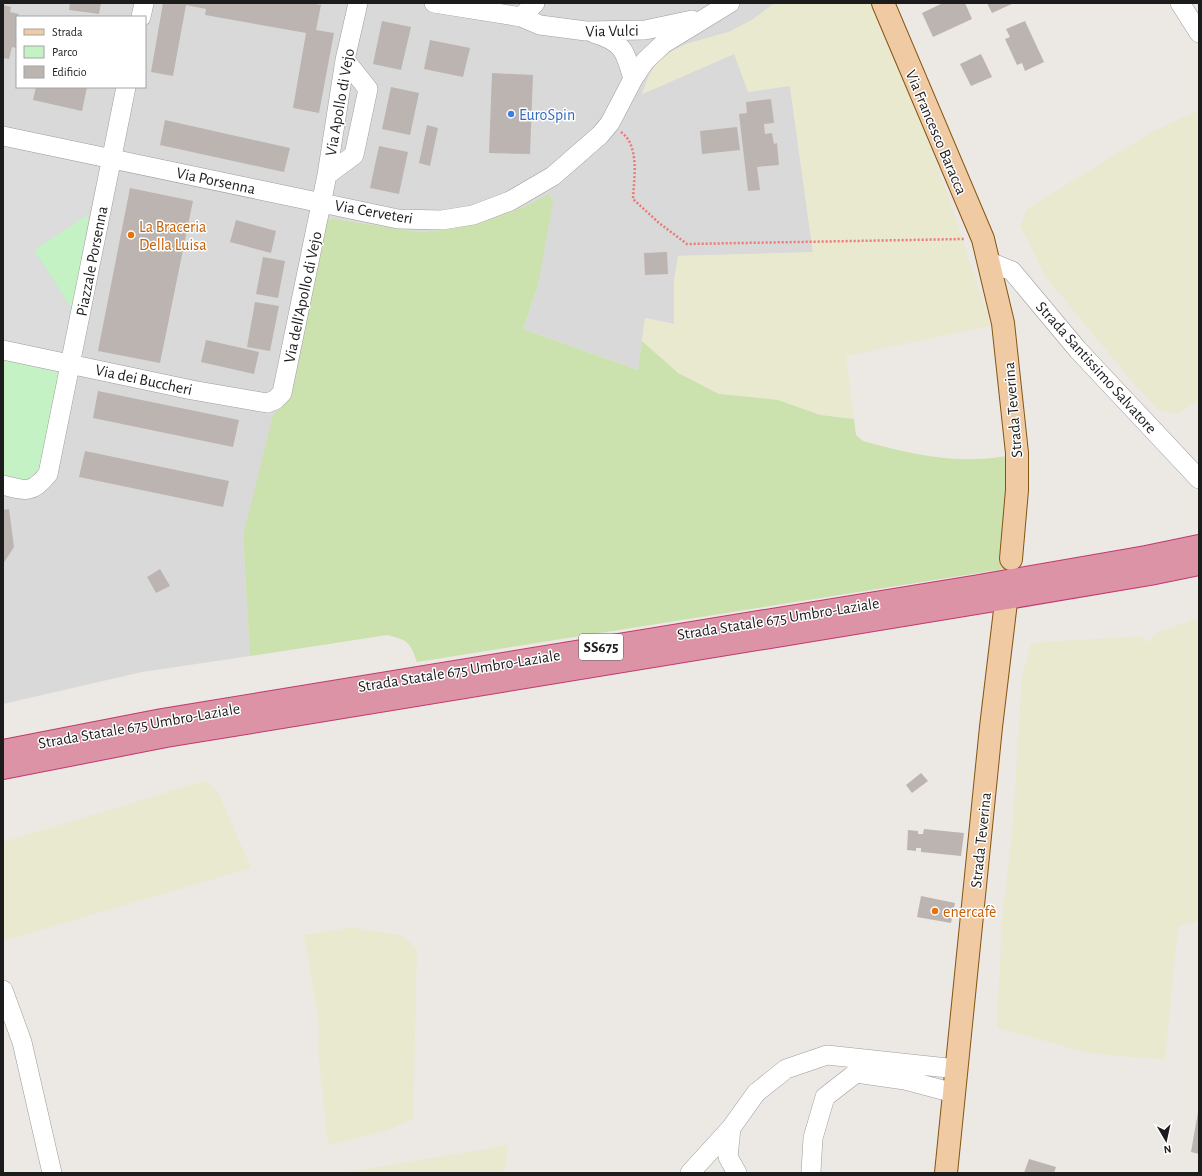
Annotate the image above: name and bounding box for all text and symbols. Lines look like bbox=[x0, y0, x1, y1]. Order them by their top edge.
legend bbox=[16, 16, 146, 88]
street label: Via Vulci bbox=[585, 23, 639, 39]
text: Strada bbox=[52, 26, 83, 38]
text: Parco bbox=[52, 46, 78, 58]
street label: Via Apollo di Vejo bbox=[323, 47, 358, 157]
text: Edificio bbox=[52, 66, 87, 78]
street label: Via Francesco Baracca bbox=[903, 68, 970, 197]
place label: EuroSpin bbox=[519, 107, 575, 123]
marker: EuroSpin bbox=[506, 109, 516, 119]
street label: Via Porsenna bbox=[175, 165, 257, 197]
street label: Via Cerveteri bbox=[334, 197, 414, 227]
street label: Piazzale Porsenna bbox=[73, 205, 110, 318]
place label: La Braceria Della Luisa bbox=[139, 219, 207, 253]
marker: La Braceria Della Luisa bbox=[126, 230, 136, 240]
street label: Via dell'Apollo di Vejo bbox=[281, 230, 326, 365]
street label: Strada Santissimo Salvatore bbox=[1033, 299, 1160, 437]
street label: Strada Teverina bbox=[1001, 361, 1025, 458]
street label: Via dei Buccheri bbox=[94, 362, 194, 398]
street label: Strada Statale 675 Umbro-Laziale bbox=[676, 595, 880, 643]
road number: SS675 bbox=[579, 634, 623, 660]
street label: Strada Statale 675 Umbro-Laziale bbox=[357, 647, 561, 695]
street label: Strada Statale 675 Umbro-Laziale bbox=[37, 700, 241, 752]
street label: Strada Teverina bbox=[968, 791, 994, 889]
place label: enercafè bbox=[943, 904, 996, 920]
marker: enercafè bbox=[930, 906, 940, 916]
north arrow bbox=[1146, 1120, 1186, 1160]
text: N bbox=[1163, 1143, 1172, 1155]

